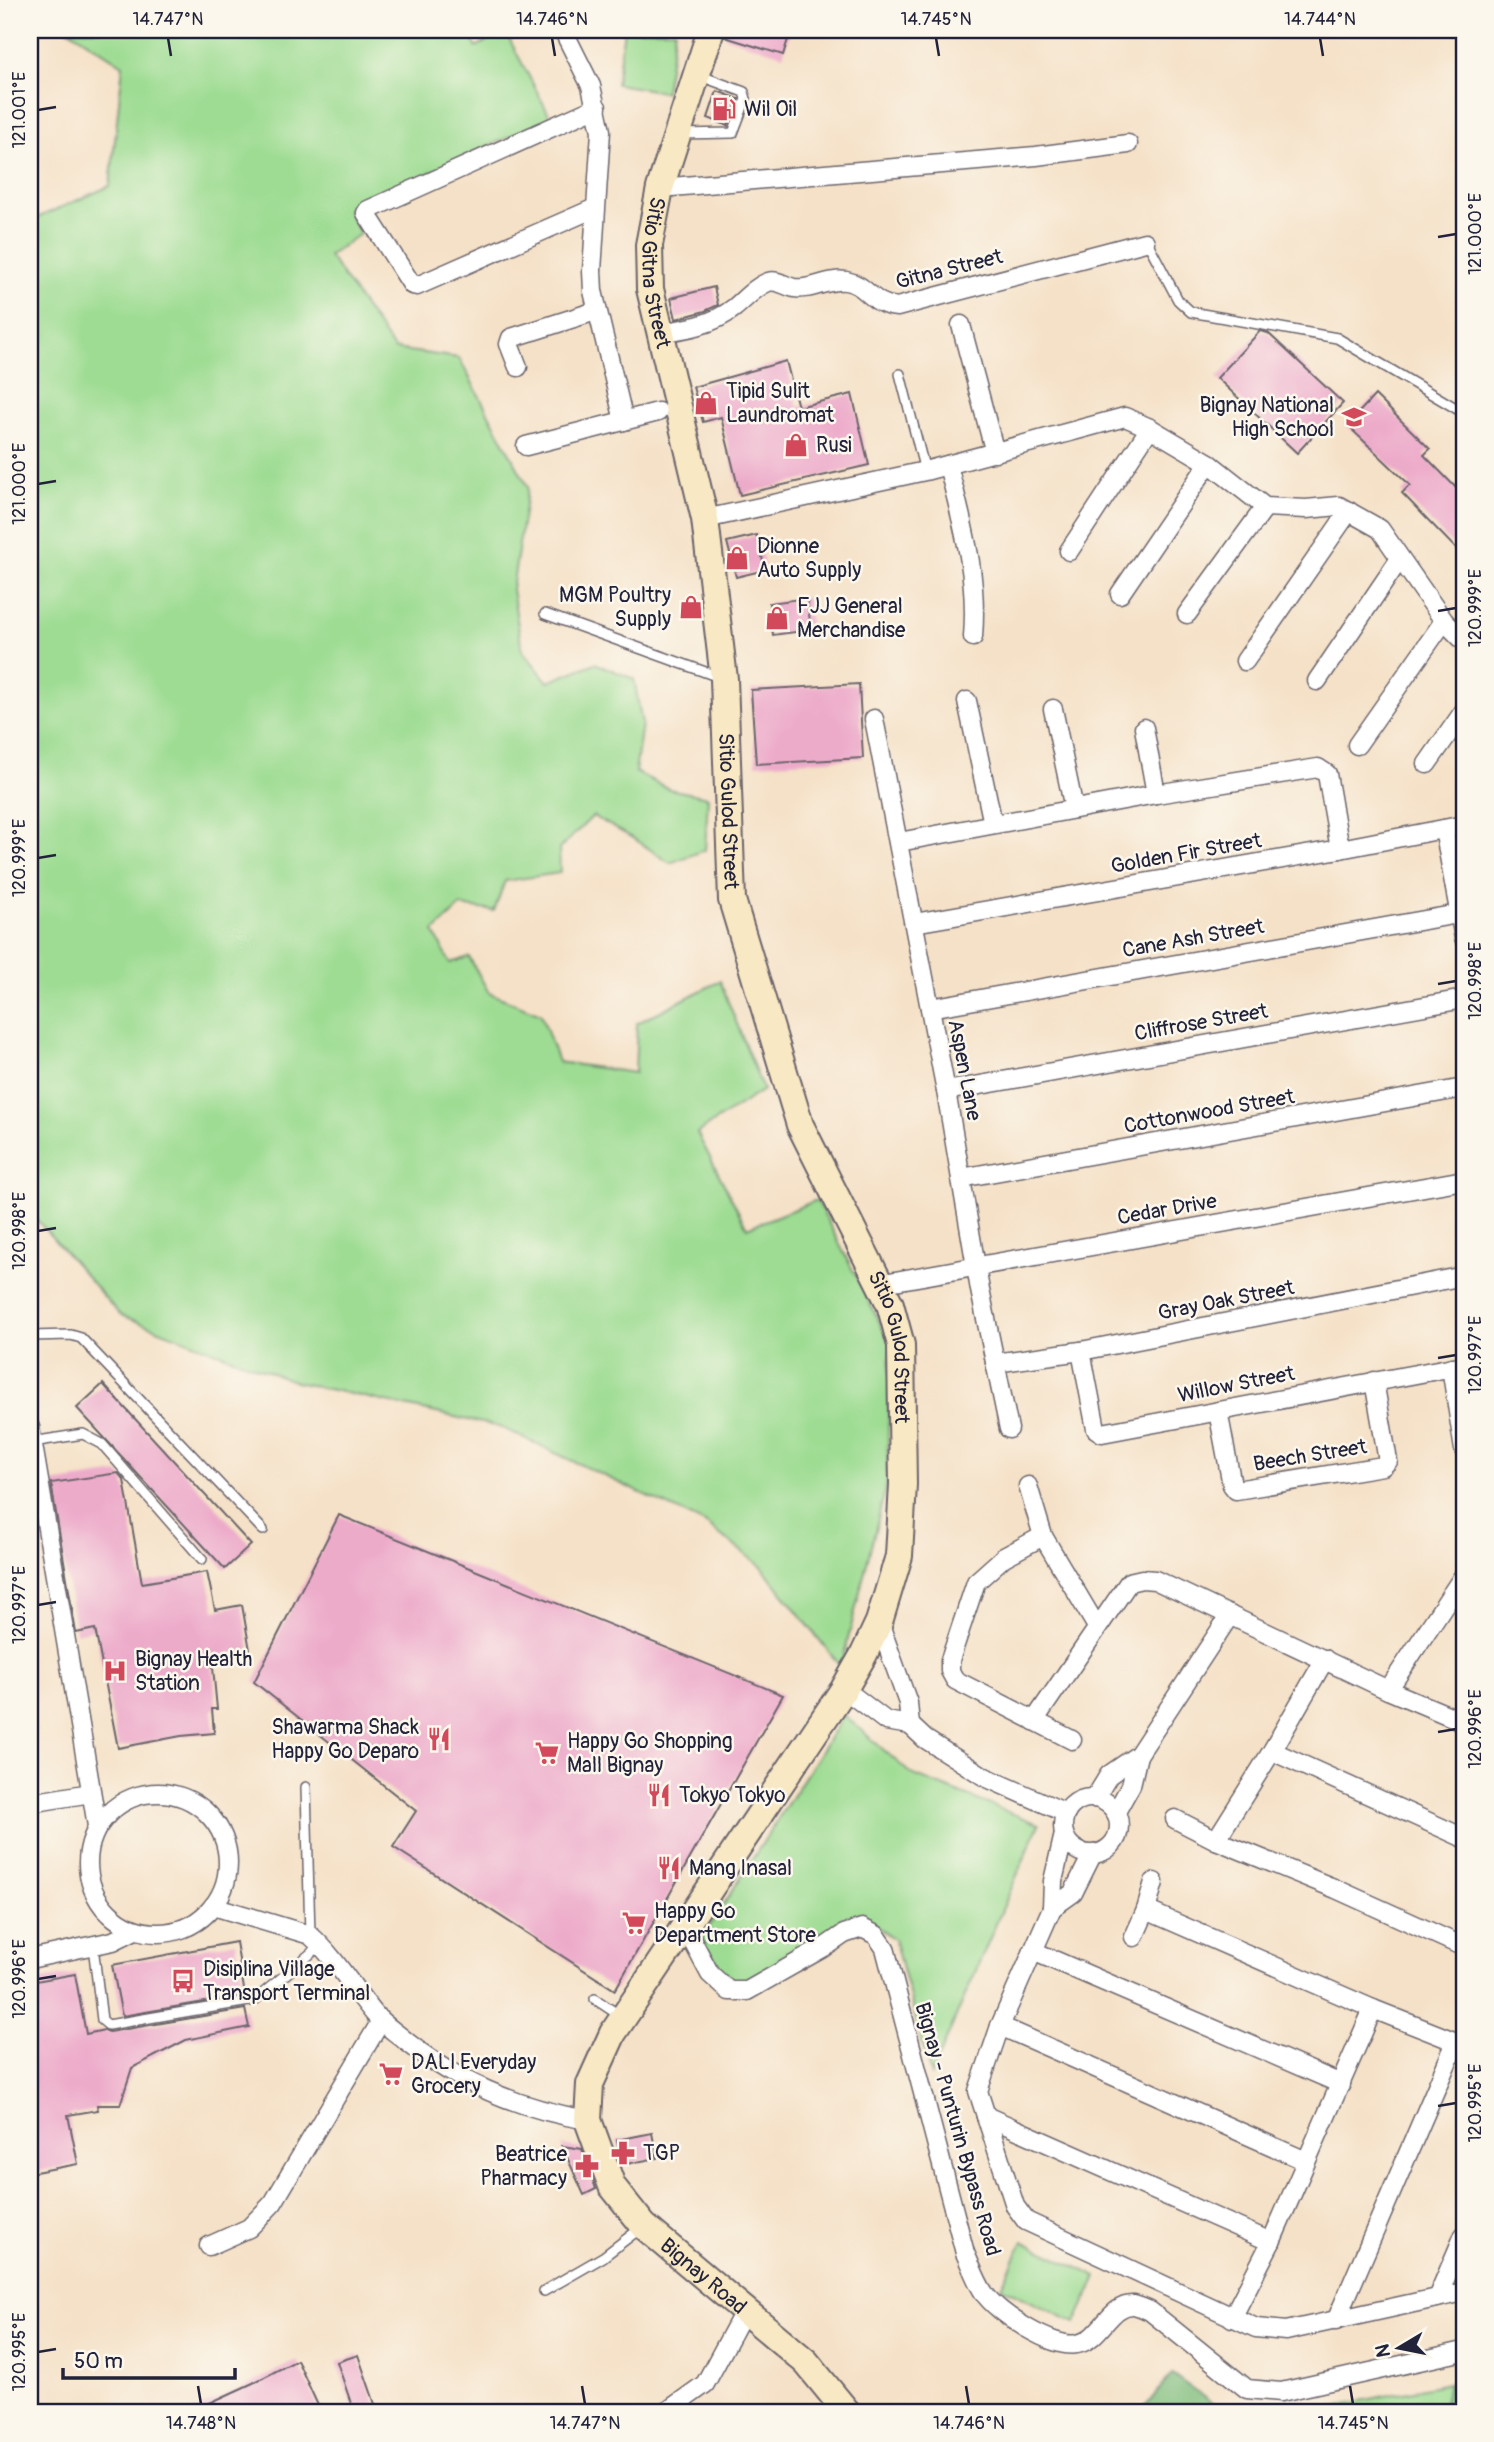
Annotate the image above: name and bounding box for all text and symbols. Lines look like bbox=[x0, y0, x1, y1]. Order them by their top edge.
text: 14.747°N bbox=[133, 8, 203, 31]
text: 14.746°N bbox=[516, 8, 588, 31]
text: 14.745°N bbox=[900, 8, 972, 31]
text: 14.744°N bbox=[1284, 8, 1356, 31]
text: 121.001°E bbox=[8, 72, 31, 148]
fuel station icon: Wil Oil bbox=[710, 95, 738, 123]
place label: Wil Oil bbox=[744, 96, 797, 123]
text: 121.000°E bbox=[1464, 193, 1487, 275]
street label: Sitio Gitna Street bbox=[635, 194, 677, 352]
street label: Gitna Street bbox=[893, 243, 1006, 296]
place label: Tipid Sulit Laundromat bbox=[726, 378, 834, 429]
shop icon: Tipid Sulit Laundromat bbox=[692, 389, 720, 417]
place label: Bignay National High School bbox=[1199, 392, 1334, 443]
school or university icon: Bignay National High School bbox=[1340, 403, 1368, 431]
shop icon: Rusi bbox=[782, 431, 810, 459]
place label: Rusi bbox=[816, 432, 852, 459]
text: 121.000°E bbox=[8, 443, 31, 525]
place label: Dionne Auto Supply bbox=[757, 533, 861, 584]
shop icon: Dionne Auto Supply bbox=[723, 544, 751, 572]
text: 120.999°E bbox=[1464, 569, 1487, 647]
place label: MGM Poultry Supply bbox=[559, 582, 671, 633]
shop icon: MGM Poultry Supply bbox=[677, 593, 705, 621]
place label: FJJ General Merchandise bbox=[797, 593, 906, 644]
shop icon: FJJ General Merchandise bbox=[763, 604, 791, 632]
street label: Sitio Gulod Street bbox=[712, 732, 745, 891]
text: 120.999°E bbox=[8, 819, 31, 897]
street label: Golden Fir Street bbox=[1109, 827, 1264, 880]
street label: Cane Ash Street bbox=[1120, 913, 1267, 964]
text: 120.998°E bbox=[1464, 942, 1487, 1020]
street label: Cliffrose Street bbox=[1132, 997, 1270, 1048]
street label: Aspen Lane bbox=[941, 1017, 988, 1124]
street label: Cottonwood Street bbox=[1122, 1083, 1297, 1140]
street label: Cedar Drive bbox=[1115, 1187, 1219, 1231]
text: 120.998°E bbox=[8, 1192, 31, 1270]
street label: Sitio Gulod Street bbox=[861, 1266, 915, 1424]
street label: Gray Oak Street bbox=[1156, 1274, 1297, 1327]
text: 120.997°E bbox=[1464, 1316, 1487, 1394]
street label: Willow Street bbox=[1175, 1360, 1297, 1409]
street label: Beech Street bbox=[1251, 1433, 1369, 1478]
text: 120.997°E bbox=[8, 1566, 31, 1644]
place label: Bignay Health Station bbox=[135, 1646, 252, 1697]
hospital icon: Bignay Health Station bbox=[101, 1657, 129, 1685]
text: 120.996°E bbox=[1464, 1689, 1487, 1769]
place label: Shawarma Shack Happy Go Deparo bbox=[271, 1714, 419, 1765]
restaurant icon: Shawarma Shack Happy Go Deparo bbox=[425, 1725, 453, 1753]
place label: Happy Go Shopping Mall Bignay bbox=[567, 1728, 733, 1779]
supermarket icon: Happy Go Shopping Mall Bignay bbox=[533, 1739, 561, 1767]
restaurant icon: Tokyo Tokyo bbox=[645, 1781, 673, 1809]
place label: Tokyo Tokyo bbox=[679, 1782, 786, 1809]
restaurant icon: Mang Inasal bbox=[655, 1854, 683, 1882]
place label: Mang Inasal bbox=[689, 1855, 792, 1882]
place label: Happy Go Department Store bbox=[654, 1898, 816, 1949]
supermarket icon: Happy Go Department Store bbox=[620, 1909, 648, 1937]
text: 120.996°E bbox=[8, 1939, 31, 2019]
place label: Disiplina Village Transport Terminal bbox=[203, 1956, 370, 2007]
bus stop icon: Disiplina Village Transport Terminal bbox=[169, 1967, 197, 1995]
street label: Bignay - Punturin Bypass Road bbox=[908, 1999, 1007, 2259]
place label: DALI Everyday Grocery bbox=[411, 2049, 536, 2100]
supermarket icon: DALI Everyday Grocery bbox=[377, 2060, 405, 2088]
text: 120.995°E bbox=[1464, 2064, 1487, 2142]
pharmacy icon: TGP bbox=[609, 2139, 637, 2167]
place label: TGP bbox=[643, 2140, 680, 2167]
place label: Beatrice Pharmacy bbox=[480, 2141, 568, 2192]
pharmacy icon: Beatrice Pharmacy bbox=[573, 2152, 601, 2180]
street label: Bignay Road bbox=[654, 2232, 752, 2320]
north arrow bbox=[1364, 2312, 1434, 2382]
text: 120.995°E bbox=[8, 2313, 31, 2391]
scale bar bbox=[63, 2337, 234, 2381]
text: N bbox=[1370, 2342, 1396, 2359]
text: 50 m bbox=[74, 2348, 123, 2375]
text: 14.748°N bbox=[166, 2412, 236, 2435]
text: 14.747°N bbox=[550, 2412, 620, 2435]
text: 14.746°N bbox=[933, 2412, 1005, 2435]
text: 14.745°N bbox=[1317, 2412, 1389, 2435]

